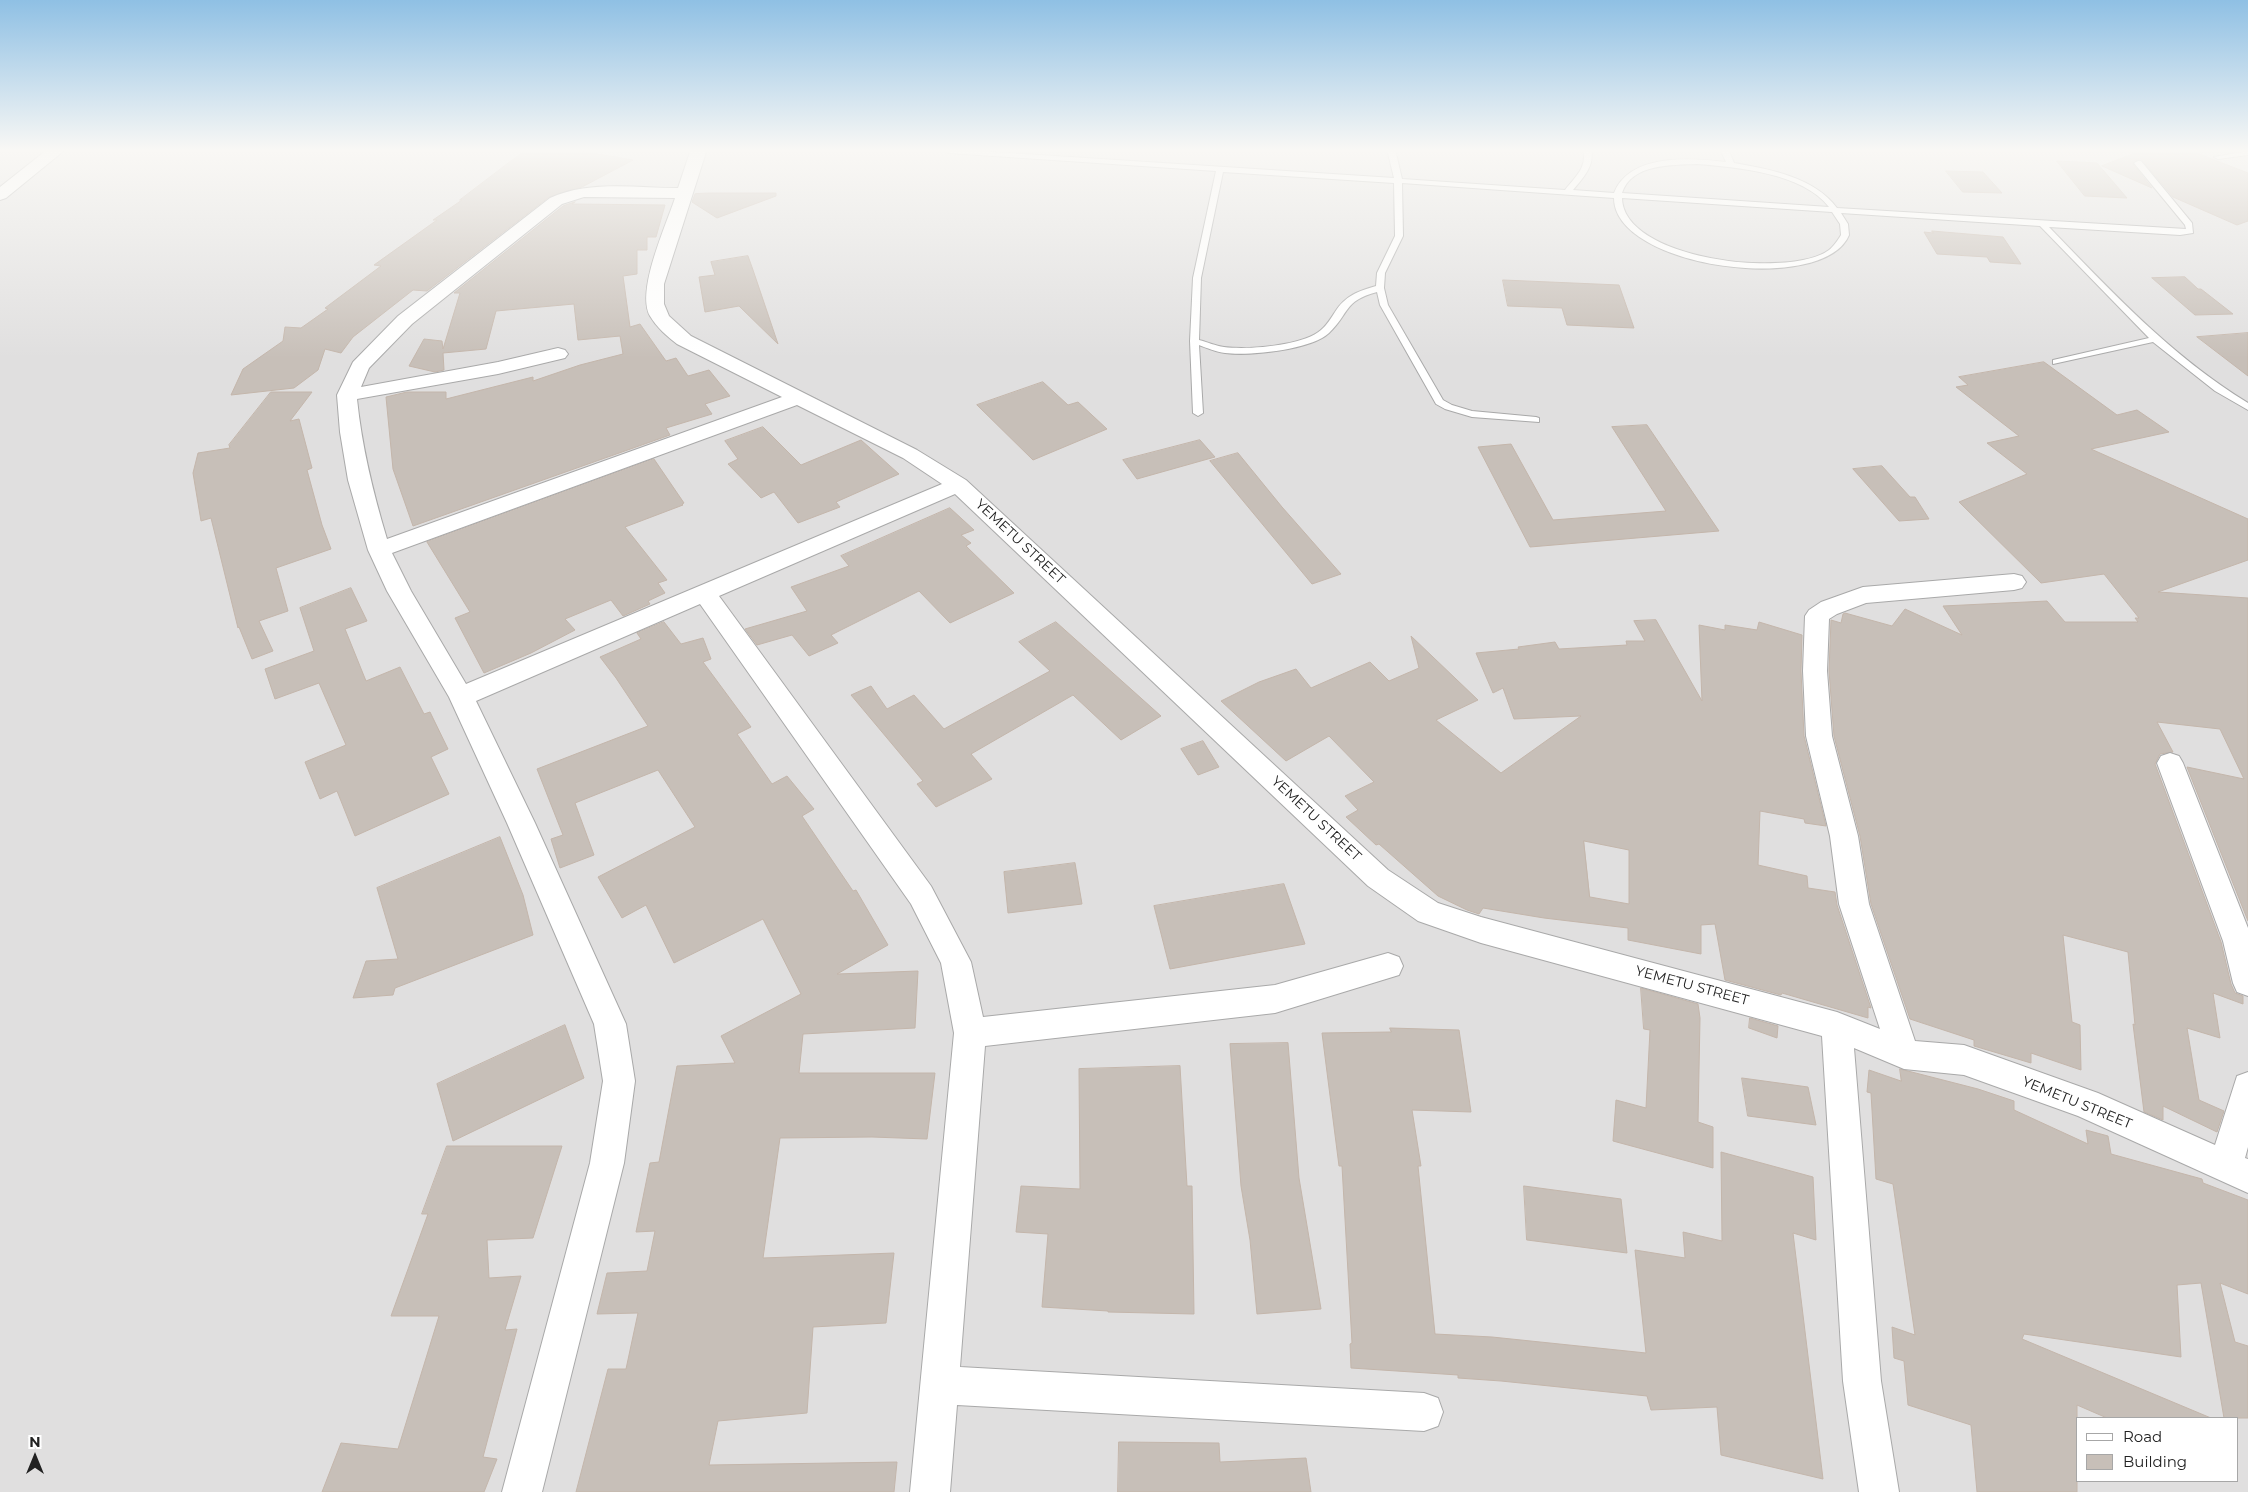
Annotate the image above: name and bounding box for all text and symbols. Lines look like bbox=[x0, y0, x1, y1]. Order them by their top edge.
street label: YEMETU STREET bbox=[972, 496, 1068, 588]
street label: YEMETU STREET bbox=[1268, 773, 1364, 865]
street label: YEMETU STREET bbox=[1633, 963, 1751, 1009]
street label: YEMETU STREET bbox=[2020, 1073, 2134, 1133]
legend bbox=[2076, 1417, 2238, 1482]
text: Road bbox=[2123, 1427, 2162, 1446]
north arrow bbox=[10, 1432, 60, 1482]
text: N bbox=[29, 1433, 41, 1451]
text: Building bbox=[2123, 1452, 2187, 1471]

